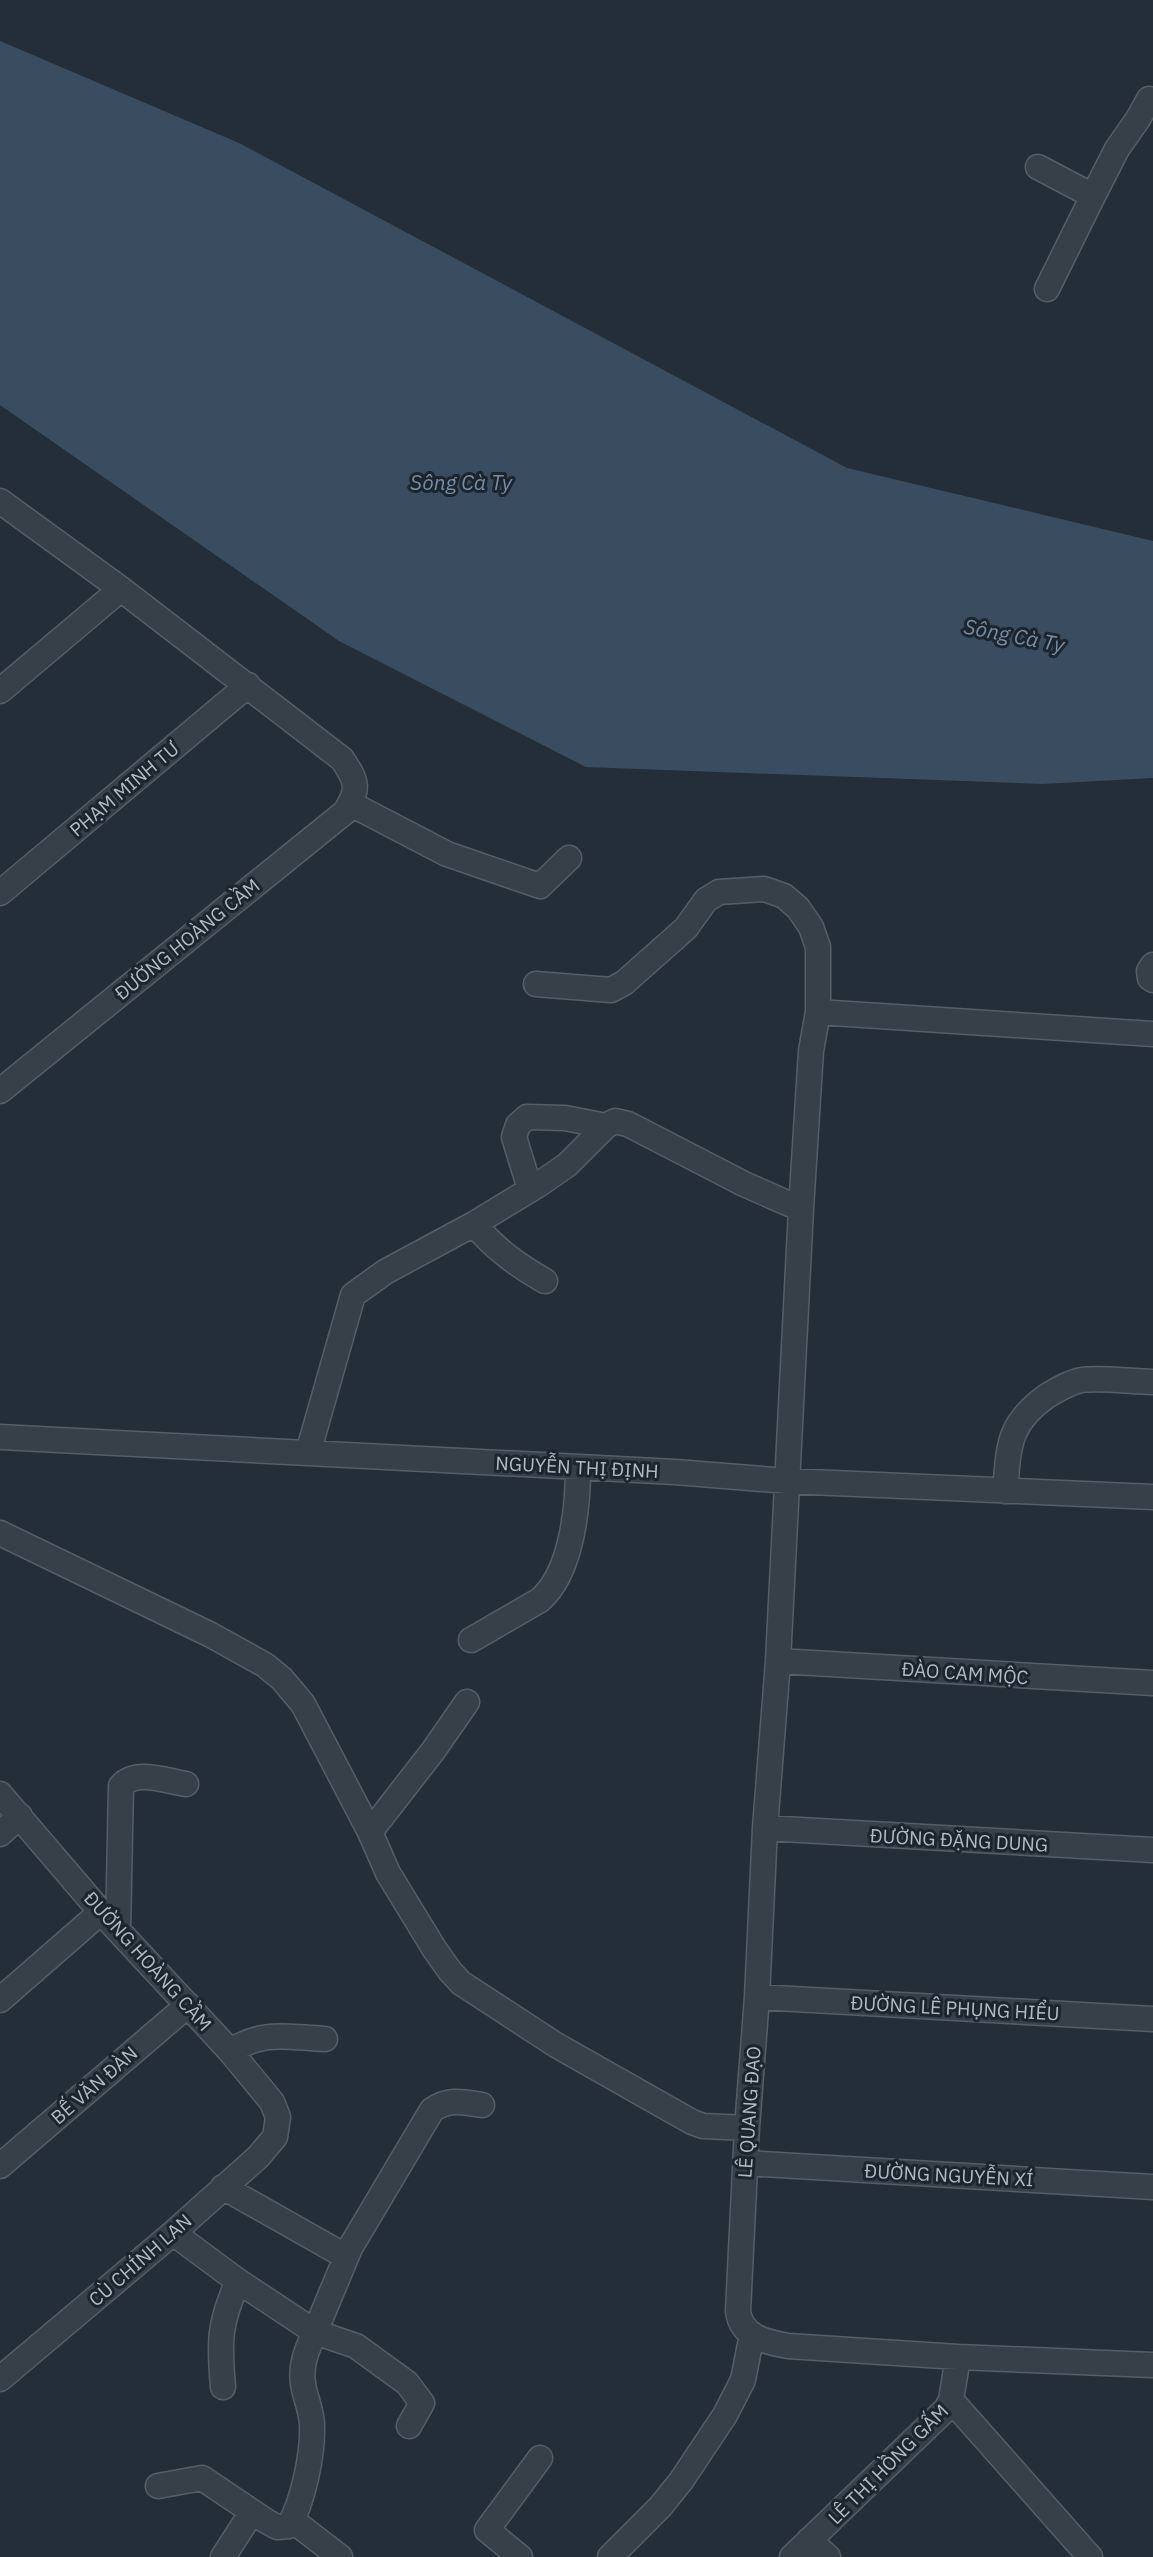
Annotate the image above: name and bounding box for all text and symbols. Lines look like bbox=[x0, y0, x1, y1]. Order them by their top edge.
water label: Sông Cà Ty bbox=[410, 468, 513, 496]
water label: Sông Cà Ty bbox=[962, 612, 1068, 659]
street label: PHẠM MINH TƯ bbox=[65, 736, 184, 842]
street label: ĐƯỜNG HOÀNG CẦM bbox=[108, 872, 264, 1005]
street label: NGUYỄN THỊ ĐỊNH bbox=[495, 1450, 659, 1483]
street label: ĐÀO CAM MỘC bbox=[901, 1657, 1029, 1689]
street label: ĐƯỜNG ĐẶNG DUNG bbox=[869, 1823, 1049, 1857]
street label: ĐƯỜNG HOÀNG CẦM bbox=[79, 1885, 218, 2036]
street label: ĐƯỜNG LÊ PHỤNG HIỂU bbox=[850, 1990, 1060, 2025]
street label: BẾ VĂN ĐÀN bbox=[44, 2039, 142, 2129]
street label: LÊ QUANG ĐẠO bbox=[732, 2045, 766, 2179]
street label: ĐƯỜNG NGUYỄN XÍ bbox=[864, 2158, 1034, 2191]
street label: CÙ CHÍNH LAN bbox=[84, 2209, 196, 2311]
street label: LÊ THỊ HỒNG GẤM bbox=[821, 2397, 953, 2529]

